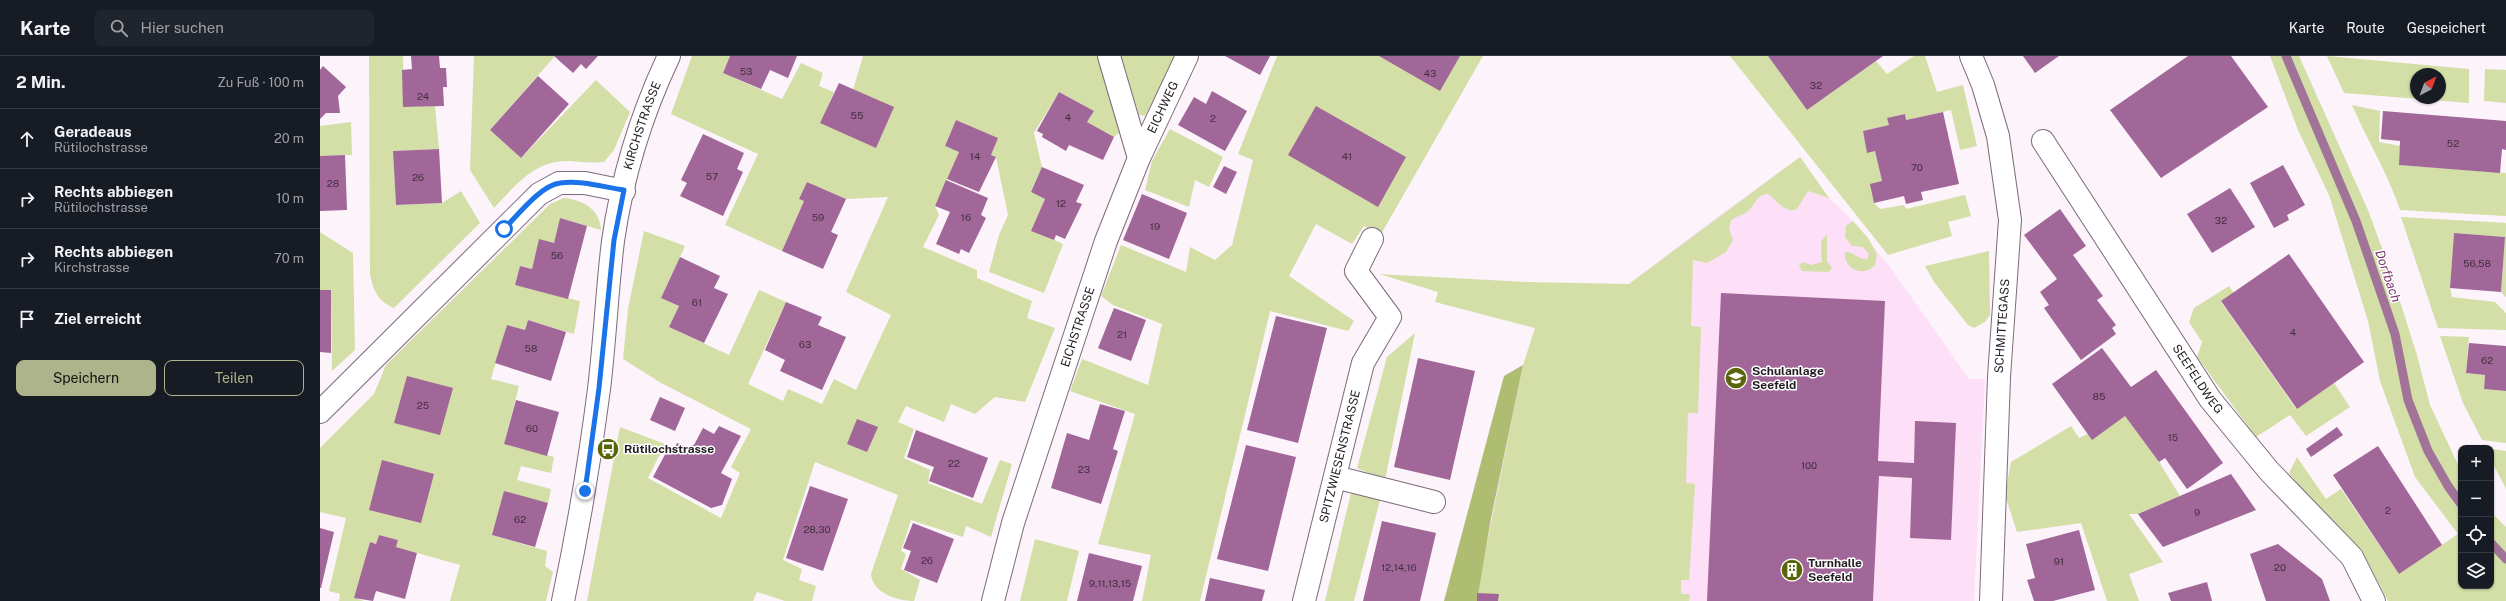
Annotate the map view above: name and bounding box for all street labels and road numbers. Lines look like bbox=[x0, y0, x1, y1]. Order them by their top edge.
street label: KIRCHSTRASSE bbox=[621, 79, 664, 171]
street label: EICHWEG bbox=[1145, 79, 1181, 135]
street label: SCHMITTEGASS bbox=[1992, 278, 2012, 374]
street label: EICHSTRASSE bbox=[1058, 285, 1097, 369]
street label: SEEFELDWEG bbox=[2170, 342, 2226, 416]
street label: SPITZWIESENSTRASSE bbox=[1317, 389, 1363, 524]

